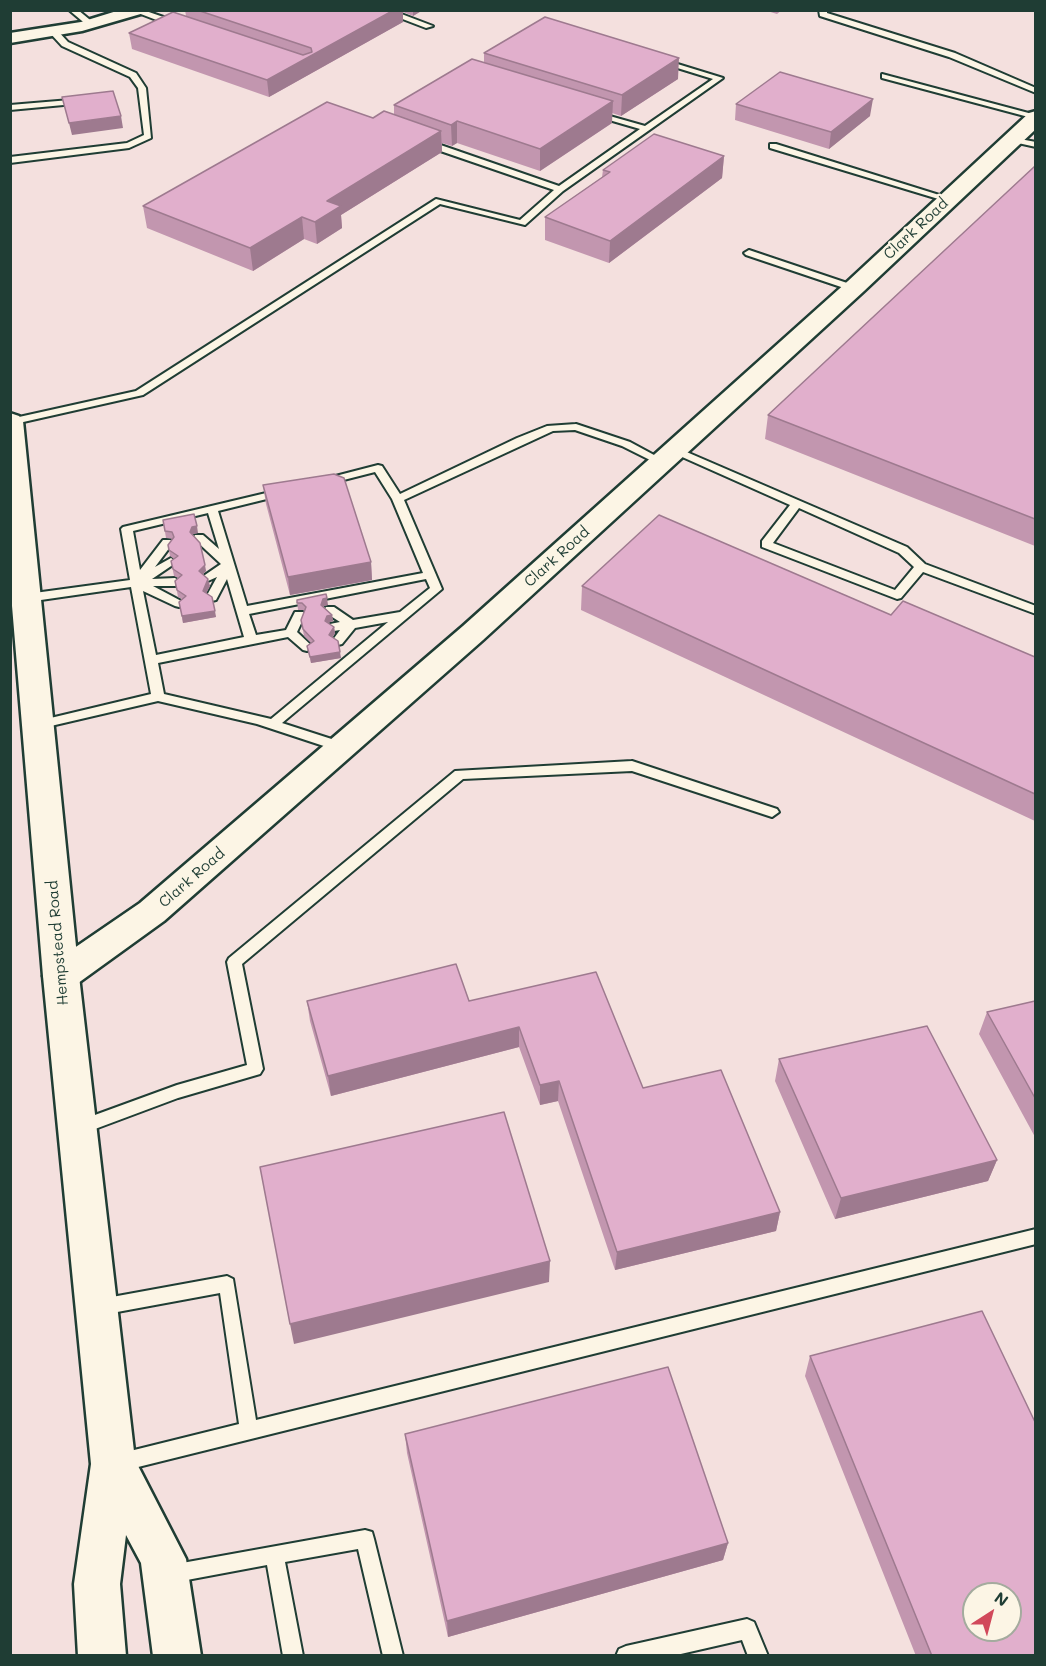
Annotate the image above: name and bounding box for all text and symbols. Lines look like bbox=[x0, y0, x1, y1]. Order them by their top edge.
street label: Clark Road bbox=[880, 195, 952, 263]
street label: Clark Road bbox=[521, 523, 593, 591]
street label: Clark Road bbox=[155, 844, 229, 912]
street label: Hempstead Road bbox=[44, 880, 72, 1006]
north arrow bbox=[962, 1582, 1022, 1642]
text: N bbox=[991, 1587, 1013, 1611]

